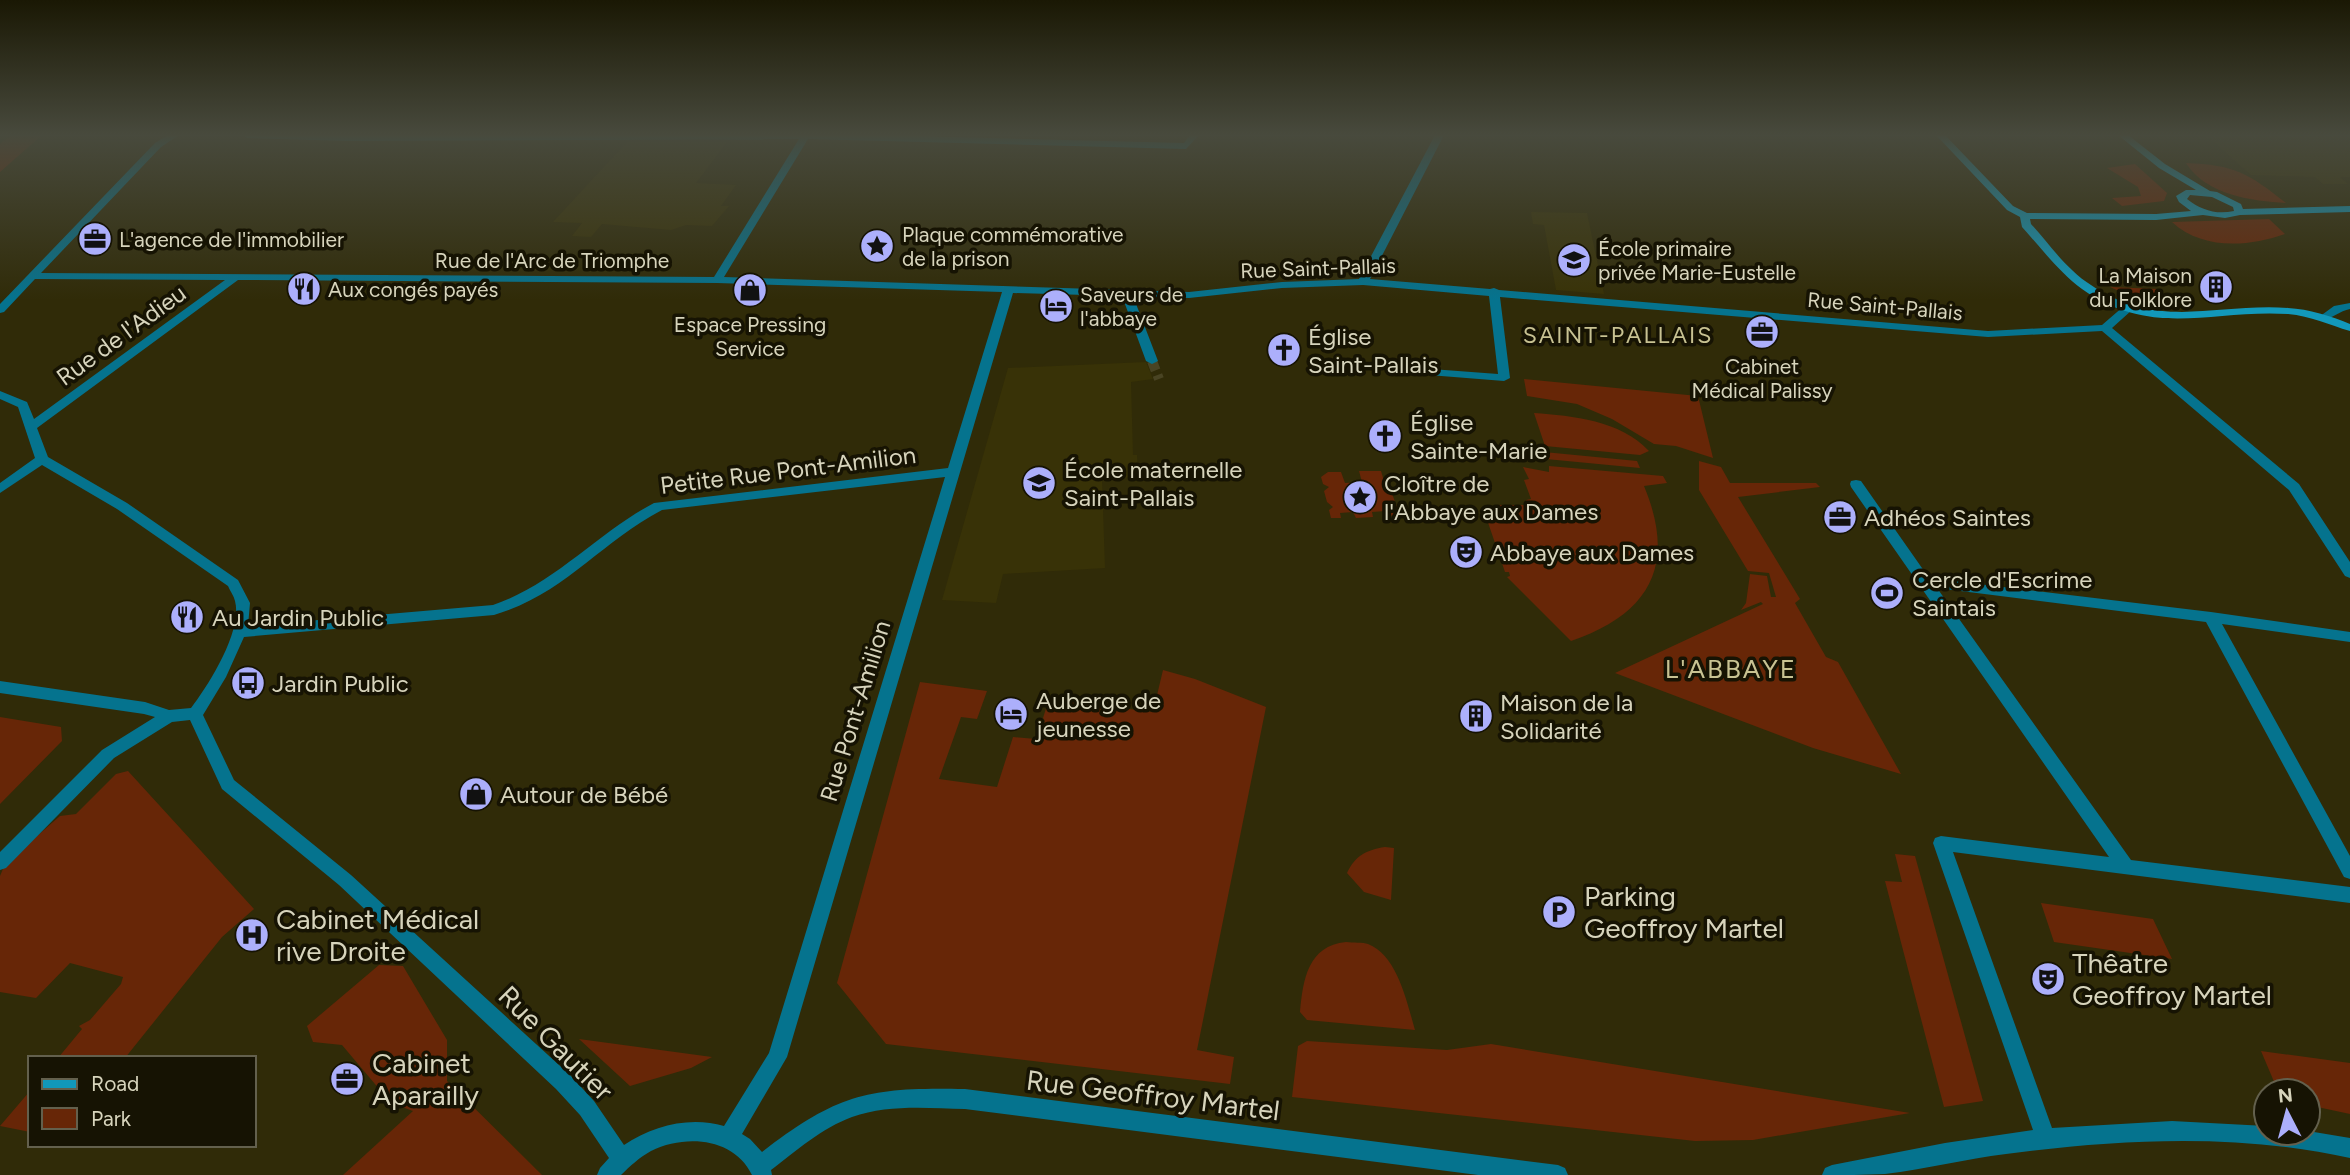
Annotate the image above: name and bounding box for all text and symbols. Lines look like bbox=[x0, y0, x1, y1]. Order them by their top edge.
office icon: L'agence de l'immobilier bbox=[76, 220, 114, 258]
place label: Plaque commémorative de la prison bbox=[902, 222, 1124, 271]
place label: L'agence de l'immobilier bbox=[119, 227, 344, 252]
place icon: Plaque commémorative de la prison bbox=[858, 227, 896, 265]
place label: École primaire privée Marie-Eustelle bbox=[1598, 236, 1796, 285]
school or university icon: École primaire privée Marie-Eustelle bbox=[1555, 241, 1593, 279]
street label: Rue de l'Arc de Triomphe bbox=[435, 248, 669, 273]
street label: Rue Saint-Pallais bbox=[1240, 253, 1396, 283]
place label: La Maison du Folklore bbox=[2089, 263, 2192, 312]
building icon: La Maison du Folklore bbox=[2197, 268, 2235, 306]
restaurant icon: Aux congés payés bbox=[285, 270, 323, 308]
shop icon: Espace Pressing Service bbox=[731, 271, 769, 309]
place label: Aux congés payés bbox=[328, 277, 498, 302]
street label: Rue de l'Adieu bbox=[51, 278, 191, 392]
place label: Saveurs de l'abbaye bbox=[1080, 282, 1183, 331]
hotel icon: Saveurs de l'abbaye bbox=[1037, 287, 1075, 325]
street label: Rue Saint-Pallais bbox=[1806, 287, 1964, 325]
place label: Espace Pressing Service bbox=[674, 312, 826, 361]
office icon: Cabinet Médical Palissy bbox=[1743, 313, 1781, 351]
district label: SAINT-PALLAIS bbox=[1523, 321, 1713, 349]
place label: Église Saint-Pallais bbox=[1308, 322, 1438, 379]
church icon: Église Saint-Pallais bbox=[1265, 331, 1303, 369]
place label: Cabinet Médical Palissy bbox=[1691, 354, 1833, 403]
place label: Église Sainte-Marie bbox=[1410, 408, 1547, 465]
church icon: Église Sainte-Marie bbox=[1366, 417, 1404, 455]
street label: Petite Rue Pont-Amilion bbox=[659, 440, 917, 500]
place label: École maternelle Saint-Pallais bbox=[1064, 455, 1242, 512]
school or university icon: École maternelle Saint-Pallais bbox=[1020, 464, 1058, 502]
place label: Cloître de l'Abbaye aux Dames bbox=[1384, 469, 1598, 526]
place icon: Cloître de l'Abbaye aux Dames bbox=[1341, 478, 1379, 516]
office icon: Adhéos Saintes bbox=[1821, 498, 1859, 536]
place label: Adhéos Saintes bbox=[1864, 503, 2031, 532]
theatre icon: Abbaye aux Dames bbox=[1447, 533, 1485, 571]
place label: Abbaye aux Dames bbox=[1490, 538, 1694, 567]
place label: Cercle d'Escrime Saintais bbox=[1912, 565, 2092, 622]
sports icon: Cercle d'Escrime Saintais bbox=[1868, 574, 1906, 612]
restaurant icon: Au Jardin Public bbox=[168, 598, 206, 636]
place label: Au Jardin Public bbox=[212, 603, 384, 632]
street label: Rue Pont-Amilion bbox=[814, 617, 896, 805]
district label: L'ABBAYE bbox=[1665, 653, 1797, 685]
bus stop icon: Jardin Public bbox=[229, 664, 267, 702]
place label: Jardin Public bbox=[272, 669, 409, 698]
place label: Auberge de jeunesse bbox=[1034, 686, 1161, 743]
place label: Maison de la Solidarité bbox=[1500, 688, 1633, 745]
hotel icon: Auberge de jeunesse bbox=[992, 695, 1030, 733]
building icon: Maison de la Solidarité bbox=[1457, 697, 1495, 735]
shop icon: Autour de Bébé bbox=[457, 775, 495, 813]
place label: Autour de Bébé bbox=[500, 780, 668, 809]
place label: Parking Geoffroy Martel bbox=[1584, 879, 1784, 945]
parking icon: Parking Geoffroy Martel bbox=[1540, 893, 1578, 931]
place label: Cabinet Médical rive Droite bbox=[276, 902, 479, 968]
hospital icon: Cabinet Médical rive Droite bbox=[233, 916, 271, 954]
place label: Thêatre Geoffroy Martel bbox=[2072, 946, 2272, 1012]
theatre icon: Thêatre Geoffroy Martel bbox=[2029, 960, 2067, 998]
street label: Rue Gautier bbox=[492, 979, 621, 1108]
place label: Cabinet Aparailly bbox=[372, 1046, 479, 1112]
legend bbox=[28, 1056, 256, 1147]
office icon: Cabinet Aparailly bbox=[328, 1060, 366, 1098]
street label: Rue Geoffroy Martel bbox=[1024, 1063, 1282, 1127]
text: Road bbox=[91, 1071, 139, 1096]
north arrow bbox=[2252, 1077, 2322, 1147]
text: N bbox=[2277, 1083, 2294, 1108]
text: Park bbox=[91, 1106, 132, 1131]

